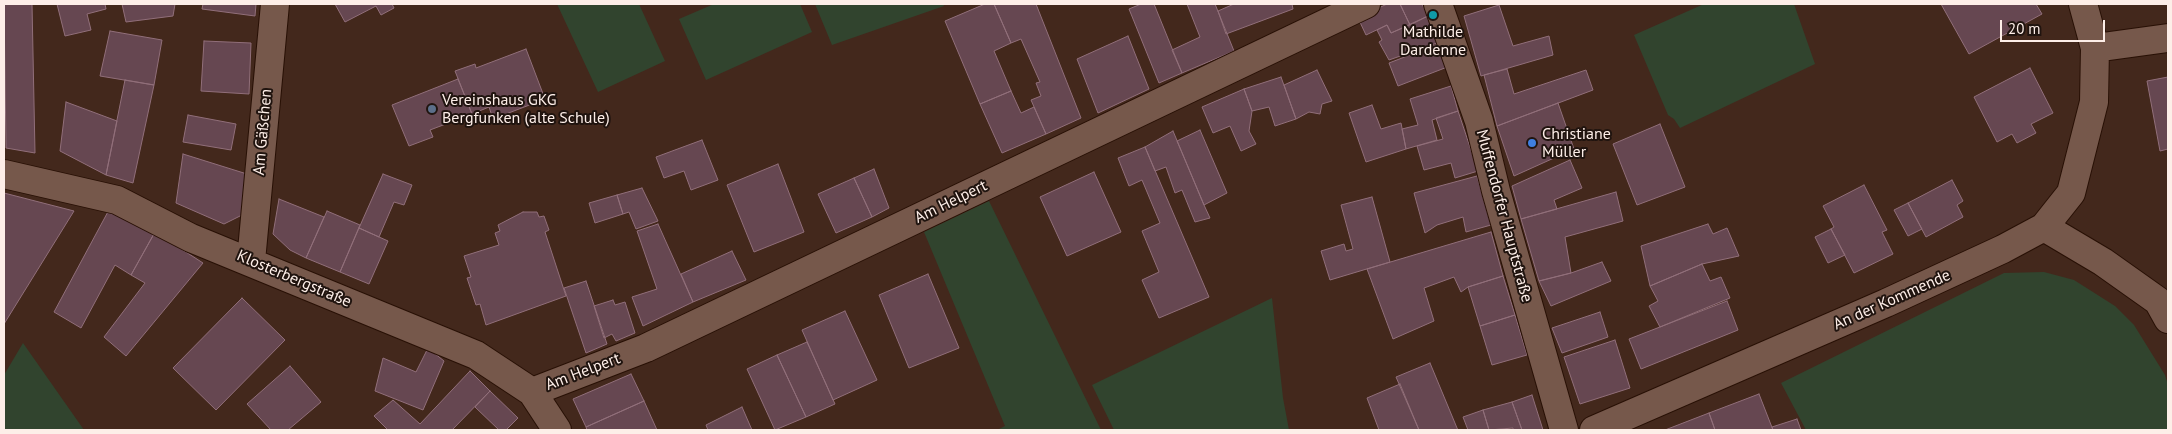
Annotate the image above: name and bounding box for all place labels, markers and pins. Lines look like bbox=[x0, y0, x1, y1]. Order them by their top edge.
marker: Mathilde Dardenne bbox=[1427, 9, 1439, 21]
place label: Mathilde Dardenne bbox=[1400, 22, 1466, 60]
place label: Vereinshaus GKG Bergfunken (alte Schule) bbox=[442, 90, 610, 128]
marker: Vereinshaus GKG Bergfunken (alte Schule) bbox=[426, 103, 438, 115]
place label: Christiane Müller bbox=[1542, 124, 1611, 162]
marker: Christiane Müller bbox=[1526, 137, 1538, 149]

